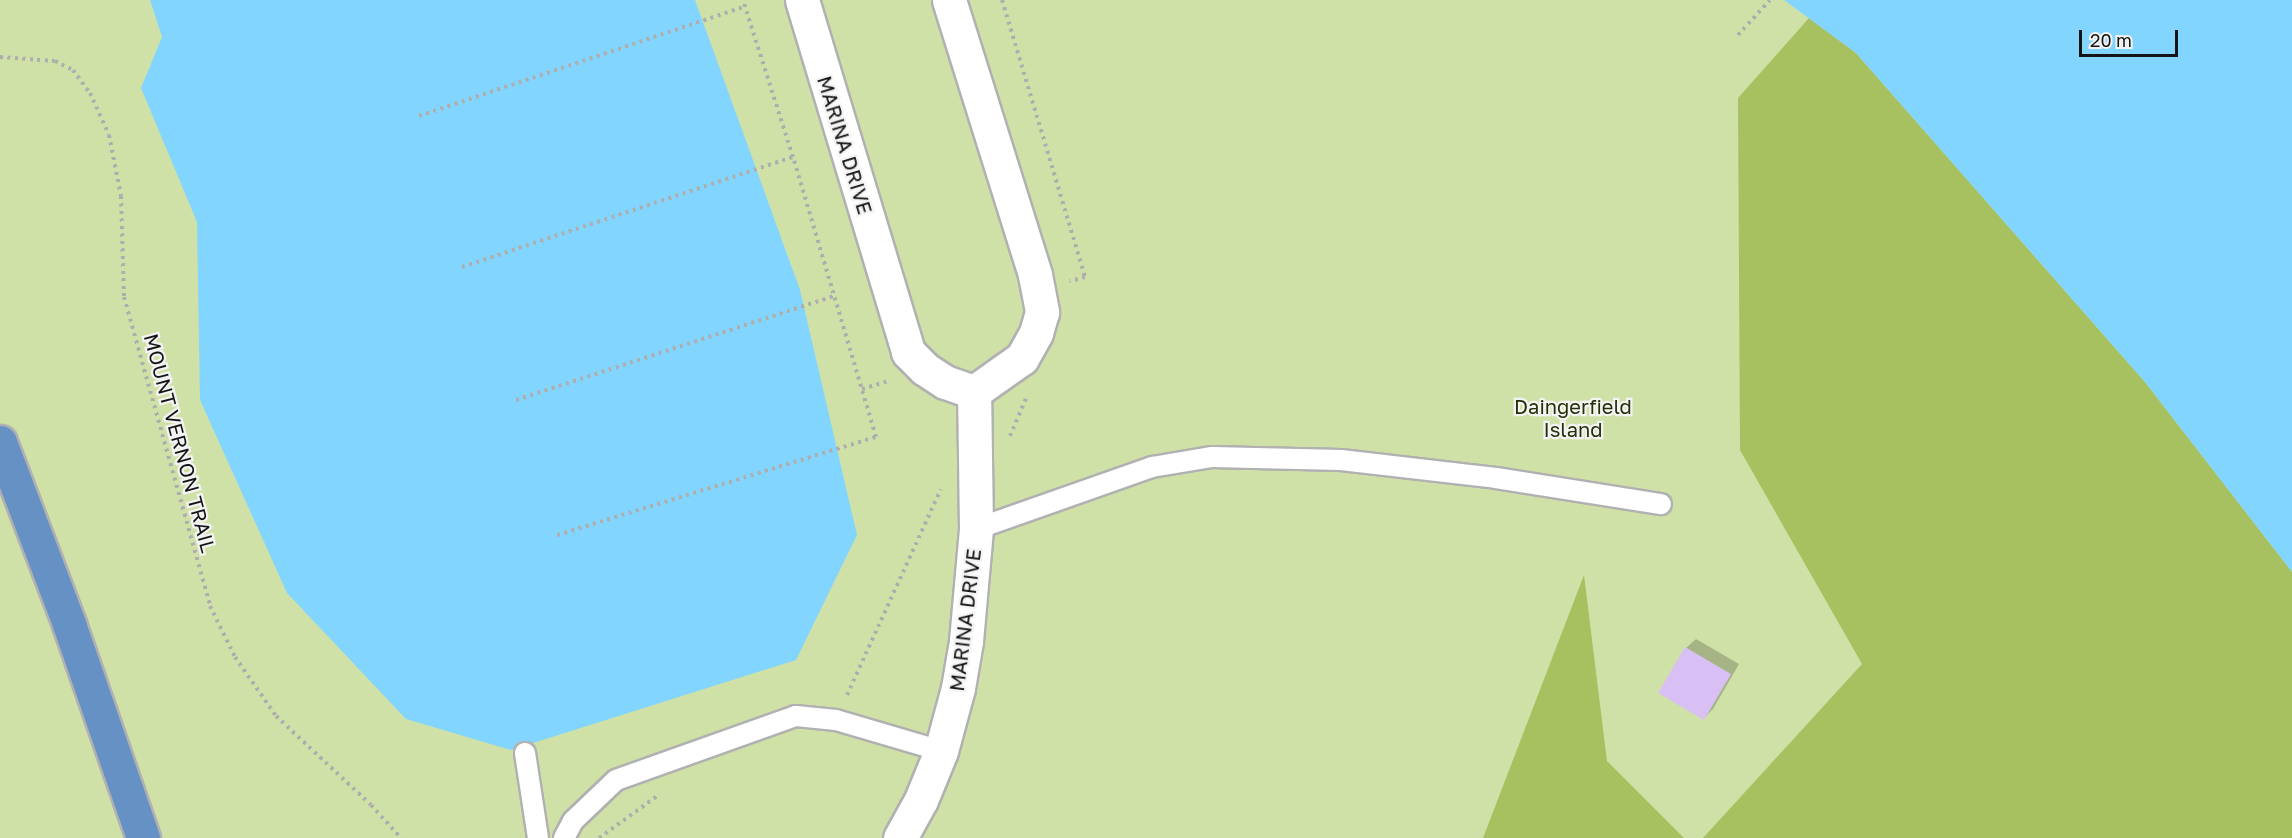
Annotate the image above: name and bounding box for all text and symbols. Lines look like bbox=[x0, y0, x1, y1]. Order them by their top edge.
scale bar bbox=[2082, 18, 2181, 56]
text: 20 m bbox=[2090, 29, 2132, 51]
street label: MARINA DRIVE bbox=[813, 73, 877, 217]
street label: MOUNT VERNON TRAIL bbox=[139, 331, 221, 555]
park label: Daingerfield Island bbox=[1514, 395, 1632, 442]
street label: MARINA DRIVE bbox=[944, 547, 986, 693]

